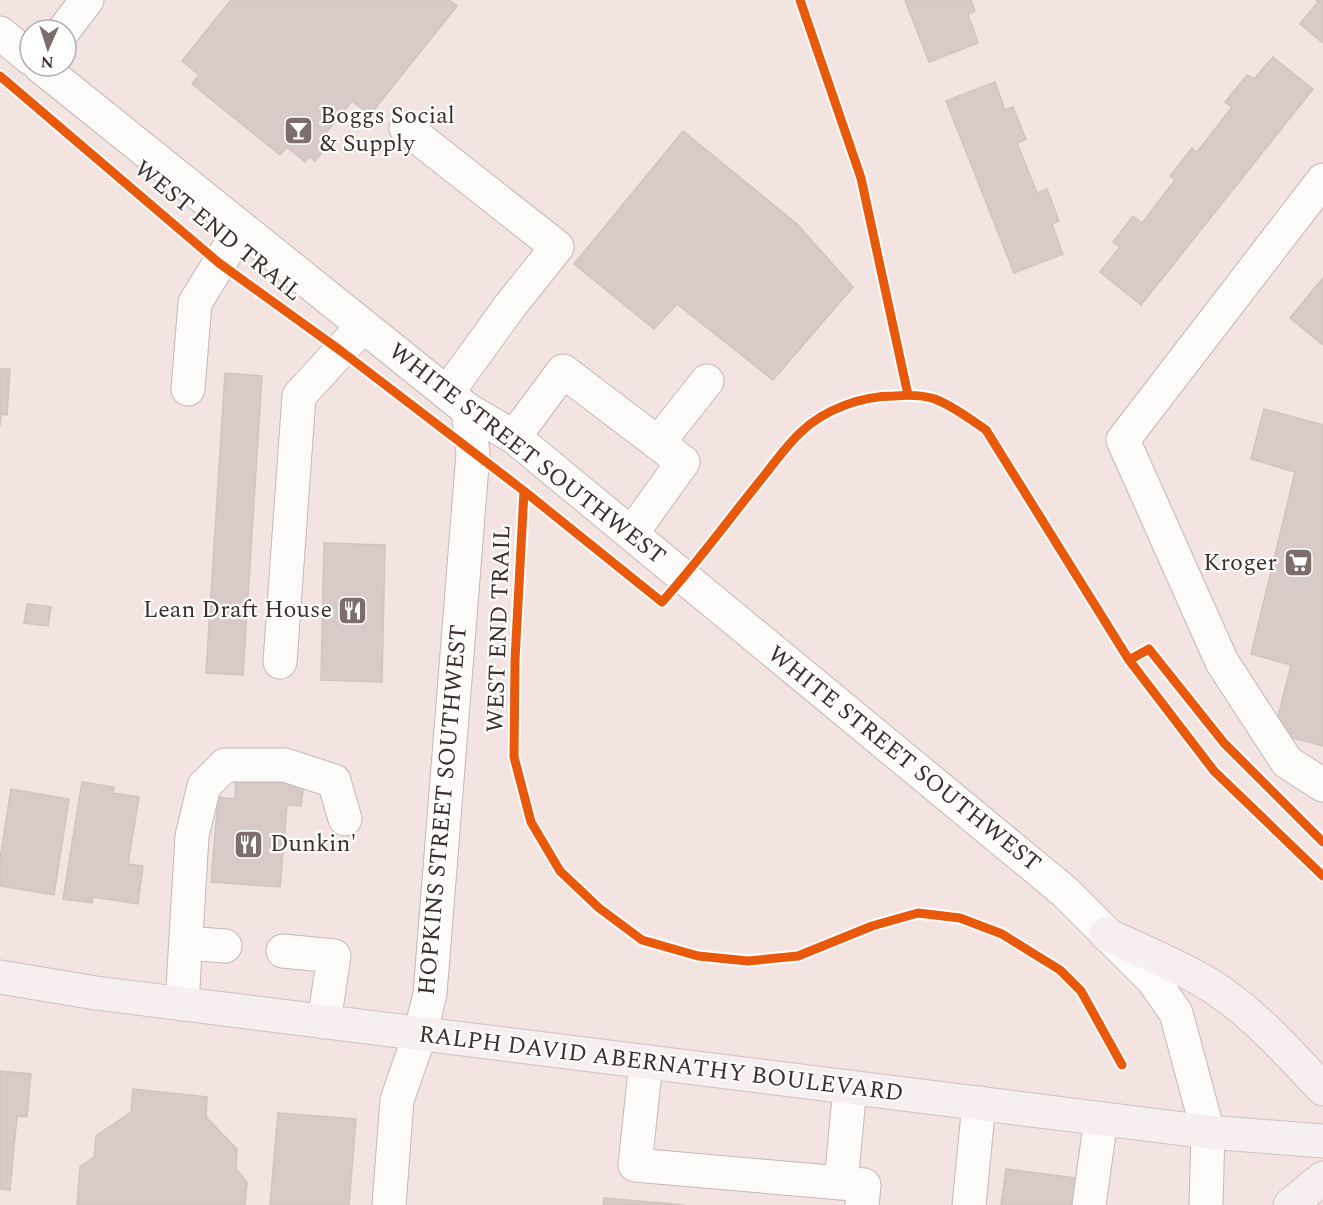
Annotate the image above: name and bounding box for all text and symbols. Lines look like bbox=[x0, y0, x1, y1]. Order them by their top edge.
north arrow bbox=[18, 18, 78, 78]
text: N bbox=[40, 50, 54, 74]
place label: Boggs Social & Supply bbox=[320, 98, 455, 162]
bar icon: Boggs Social & Supply bbox=[283, 114, 315, 146]
street label: WEST END TRAIL bbox=[126, 152, 310, 310]
street label: WHITE STREET SOUTHWEST bbox=[381, 334, 673, 574]
street label: WEST END TRAIL bbox=[477, 524, 521, 734]
place label: Kroger bbox=[1203, 545, 1277, 581]
supermarket icon: Kroger bbox=[1282, 547, 1314, 579]
place label: Lean Draft House bbox=[143, 592, 332, 628]
restaurant icon: Lean Draft House bbox=[337, 594, 369, 626]
street label: HOPKINS STREET SOUTHWEST bbox=[409, 623, 477, 997]
street label: WHITE STREET SOUTHWEST bbox=[759, 637, 1049, 881]
place label: Dunkin' bbox=[270, 826, 356, 862]
restaurant icon: Dunkin' bbox=[233, 828, 265, 860]
street label: RALPH DAVID ABERNATHY BOULEVARD bbox=[417, 1016, 905, 1112]

